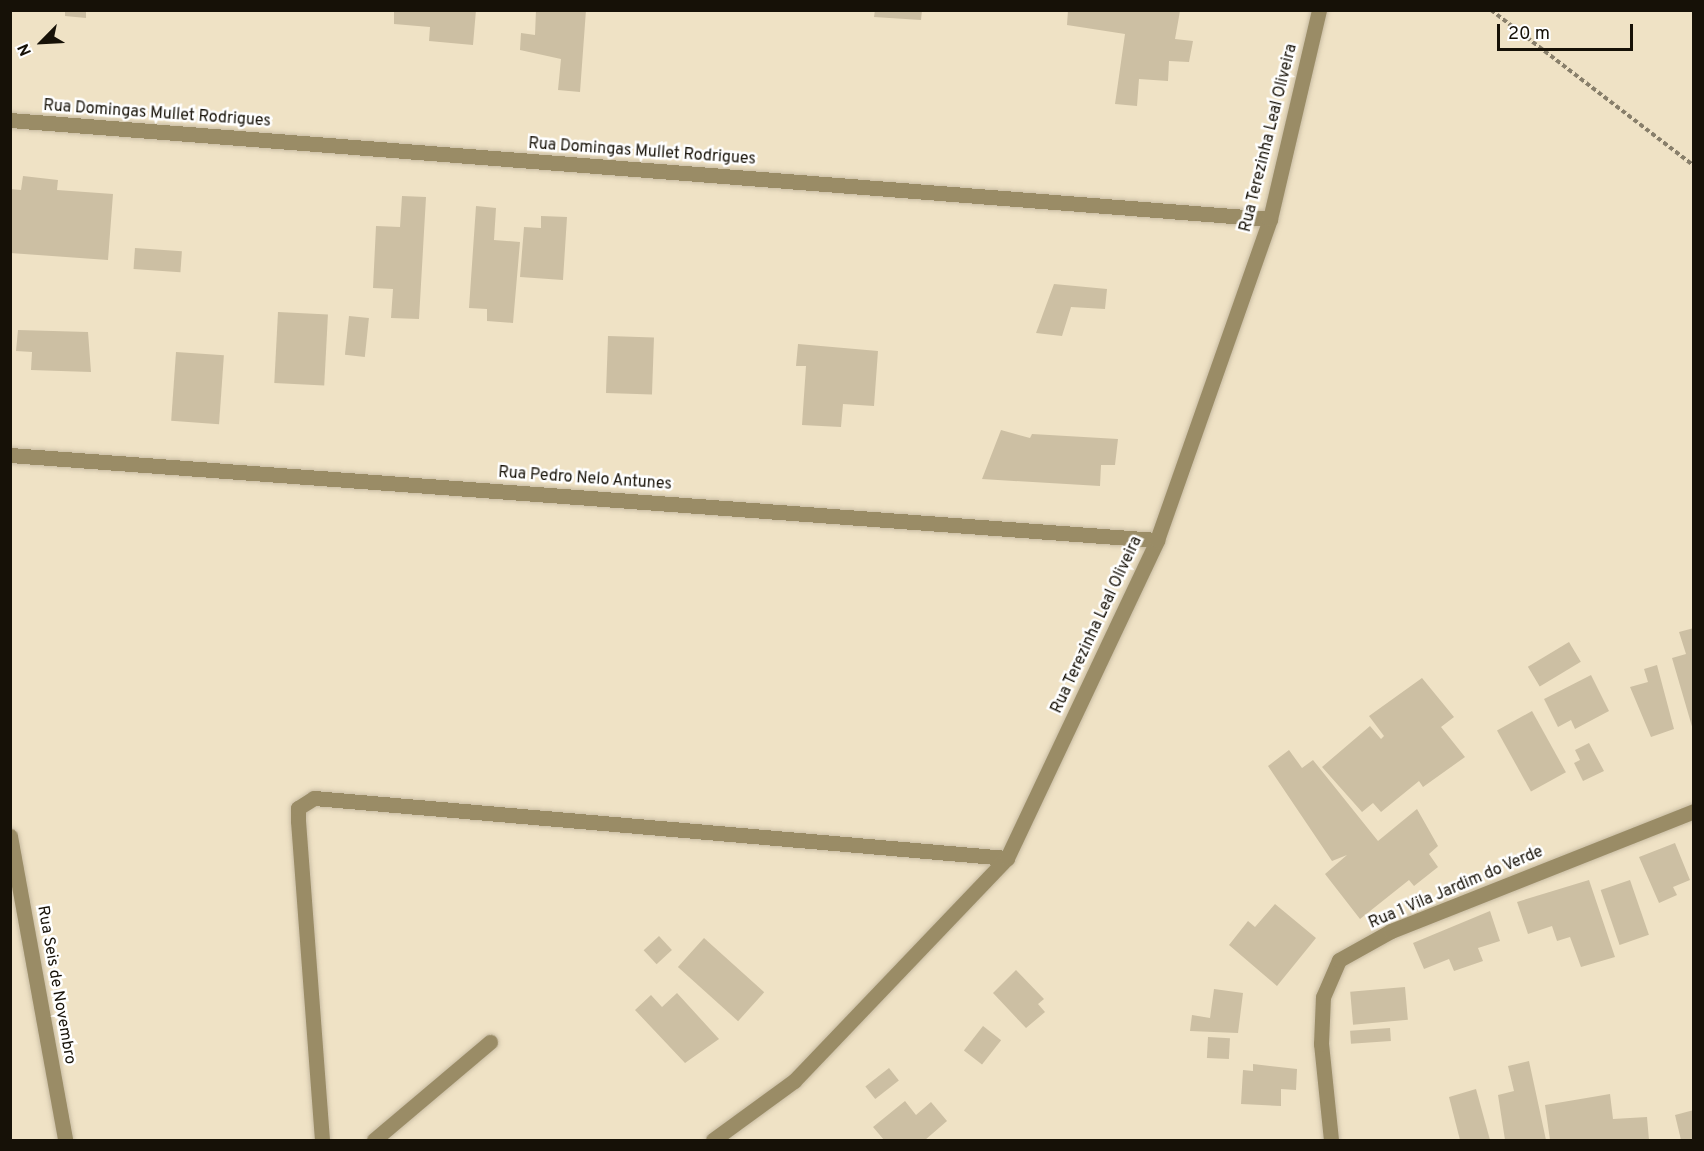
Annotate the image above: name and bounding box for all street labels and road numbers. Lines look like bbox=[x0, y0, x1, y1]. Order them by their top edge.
street label: Rua Terezinha Leal Oliveira bbox=[1236, 42, 1302, 234]
street label: Rua Domingas Mullet Rodrigues bbox=[43, 96, 271, 132]
street label: Rua Domingas Mullet Rodrigues bbox=[528, 134, 756, 170]
street label: Rua Pedro Nelo Antunes bbox=[497, 463, 673, 495]
street label: Rua Terezinha Leal Oliveira bbox=[1047, 533, 1147, 717]
street label: Rua 1 Vila Jardim do Verde bbox=[1365, 842, 1547, 934]
street label: Rua Seis de Novembro bbox=[33, 904, 79, 1066]

